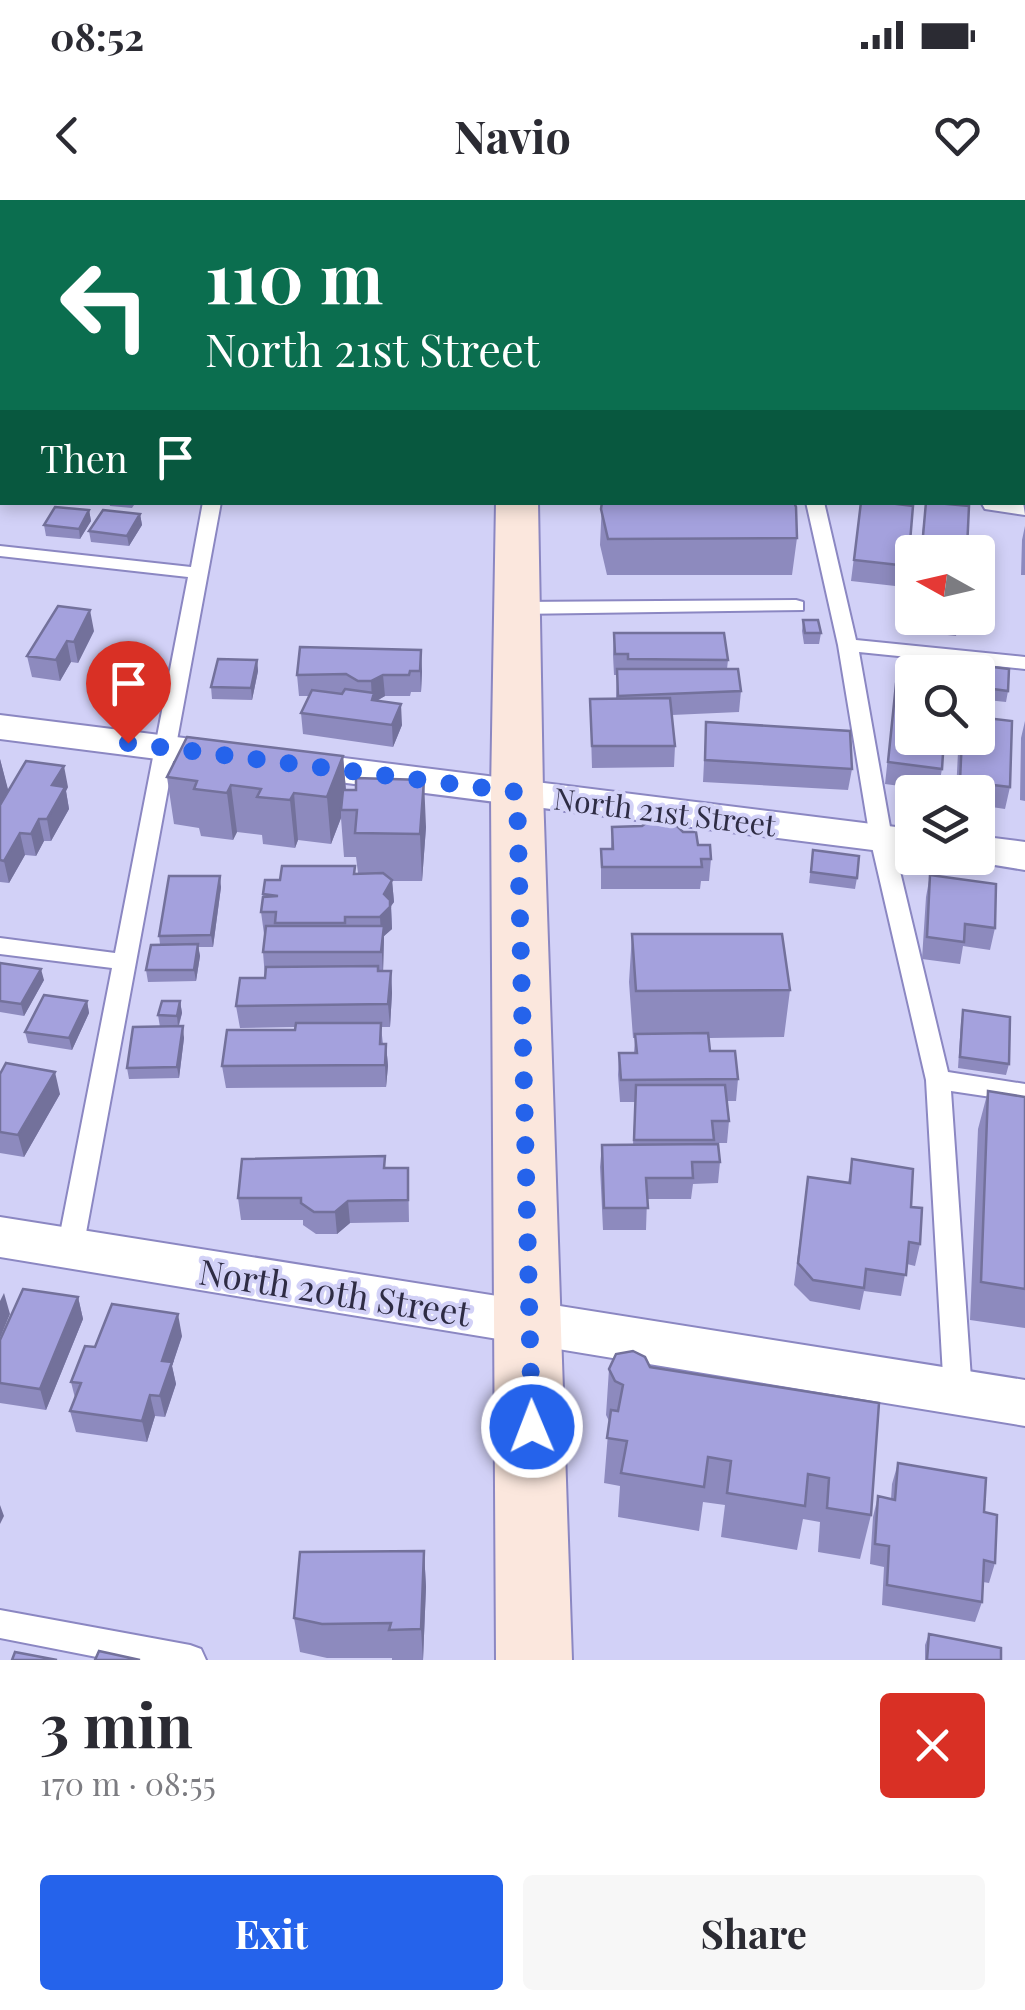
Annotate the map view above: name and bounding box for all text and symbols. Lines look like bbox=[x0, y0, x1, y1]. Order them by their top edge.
text: 08:52 bbox=[50, 10, 144, 61]
text: Navio bbox=[454, 105, 571, 165]
icon: back bbox=[40, 108, 95, 163]
icon: heart bbox=[930, 108, 985, 163]
text: 110 m bbox=[205, 228, 383, 322]
icon: left bbox=[40, 240, 170, 370]
text: North 21st Street bbox=[205, 318, 540, 378]
icon: arrive bbox=[148, 430, 203, 485]
text: Then bbox=[40, 432, 128, 483]
north arrow bbox=[895, 535, 995, 635]
map controls bbox=[895, 535, 995, 875]
pin bbox=[86, 641, 171, 744]
button: search bbox=[895, 655, 995, 755]
icon: arrive bbox=[101, 656, 156, 711]
button: layers bbox=[895, 775, 995, 875]
street label: North 21st Street bbox=[552, 778, 779, 844]
street label: North 20th Street bbox=[196, 1246, 475, 1336]
position arrow bbox=[480, 1375, 584, 1479]
text: 3 min bbox=[40, 1683, 193, 1763]
button: close bbox=[880, 1693, 985, 1798]
text: 170 m · 08:55 bbox=[40, 1761, 216, 1804]
button: Exit bbox=[40, 1875, 503, 1990]
button: Share bbox=[523, 1875, 985, 1990]

